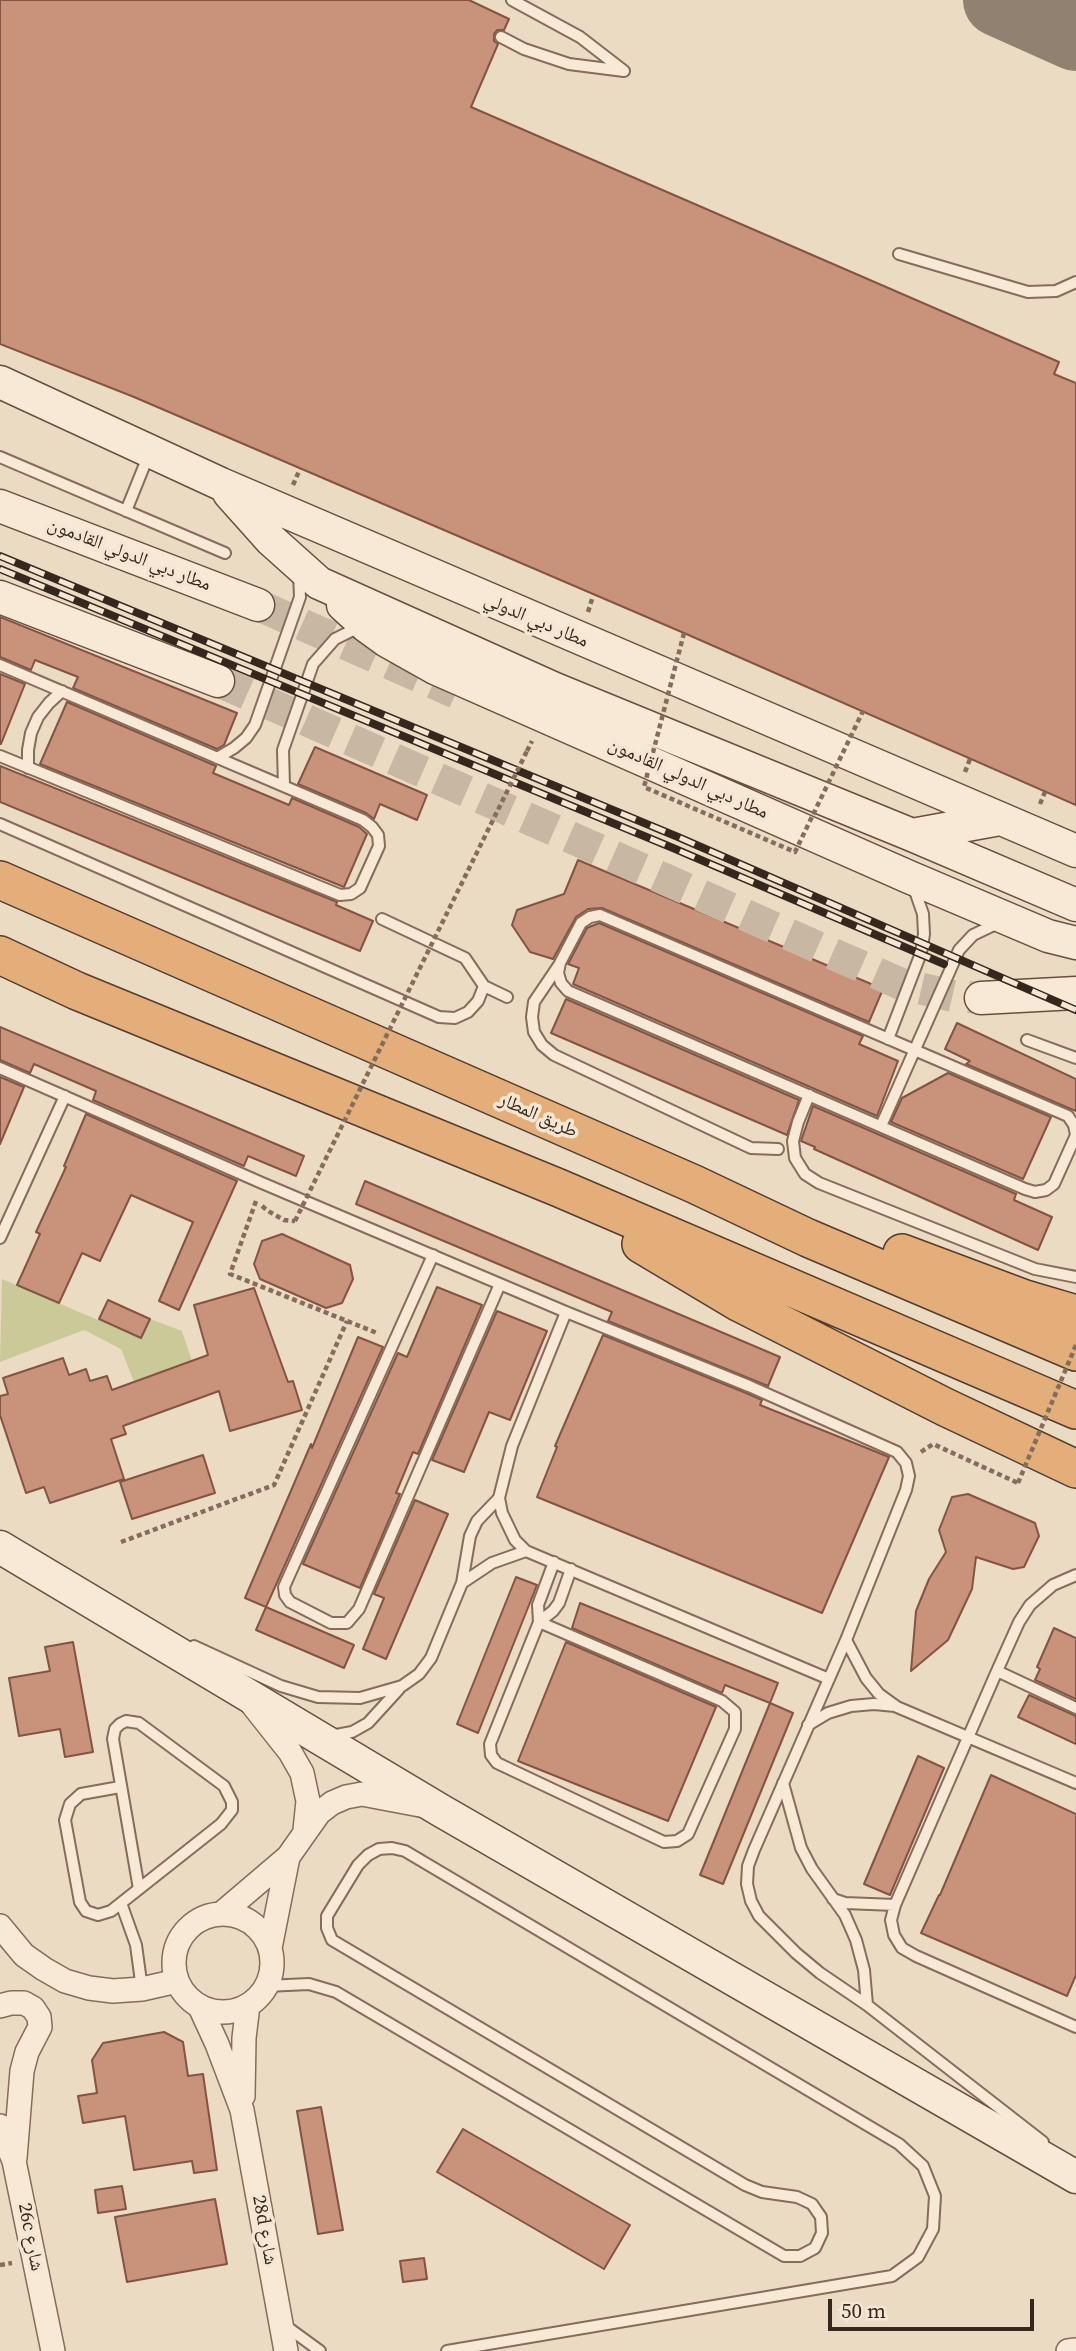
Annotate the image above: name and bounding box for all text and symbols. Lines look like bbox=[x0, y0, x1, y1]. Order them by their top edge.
street label: مطار دبي الدولي القادمون bbox=[44, 513, 214, 597]
street label: مطار دبي الدولي bbox=[480, 589, 592, 653]
street label: مطار دبي الدولي القادمون bbox=[604, 733, 772, 825]
street label: طريق المطار bbox=[495, 1089, 581, 1143]
street label: 28d شارع bbox=[247, 2193, 281, 2267]
street label: 26c شارع bbox=[12, 2201, 48, 2273]
scale bar bbox=[831, 2284, 1038, 2328]
text: 50 m bbox=[841, 2296, 886, 2325]

